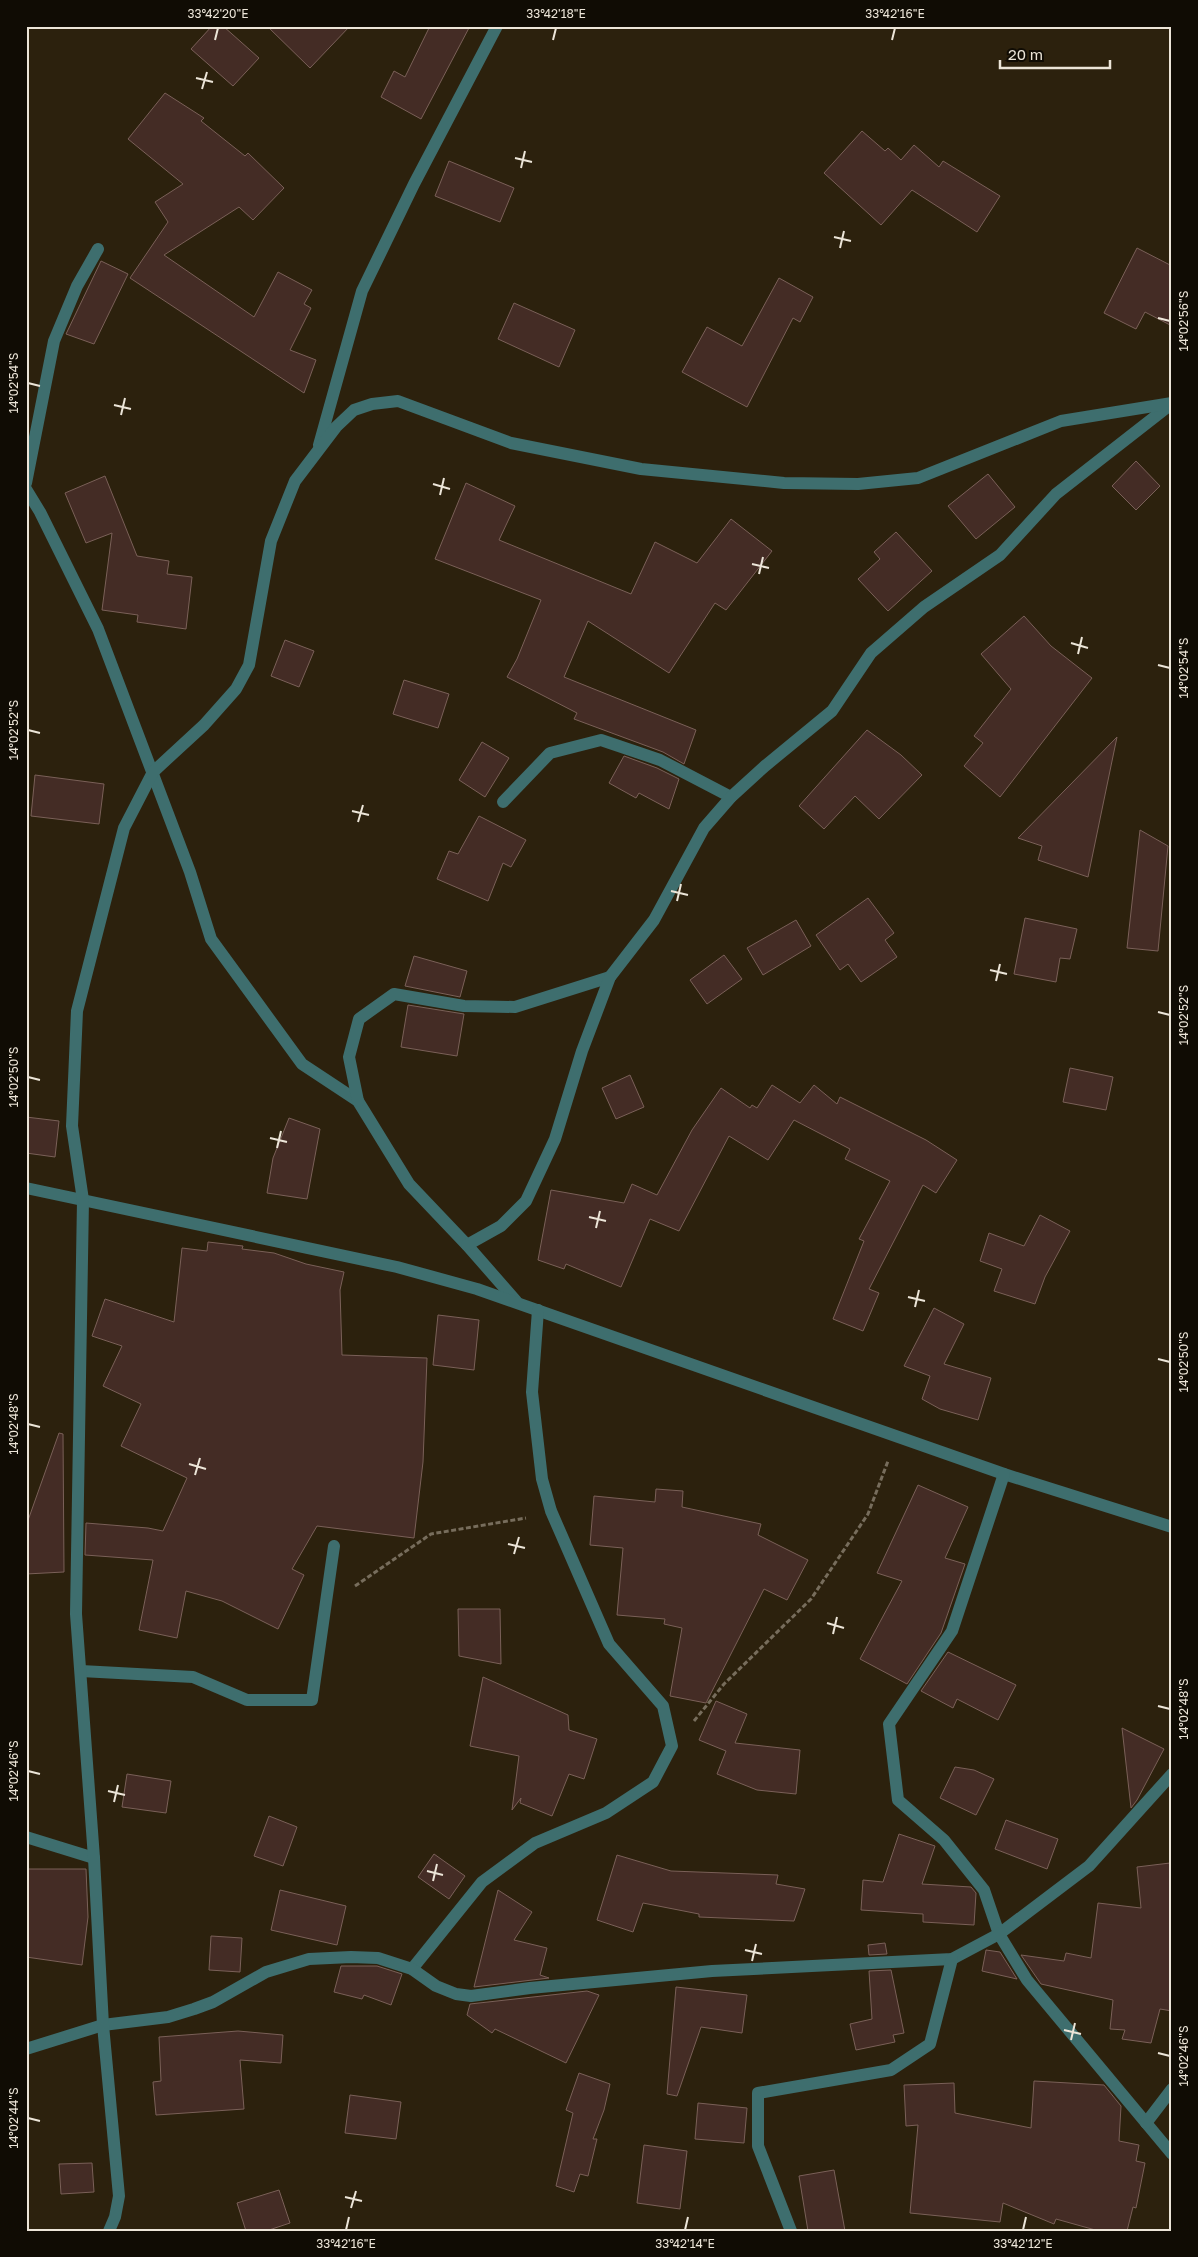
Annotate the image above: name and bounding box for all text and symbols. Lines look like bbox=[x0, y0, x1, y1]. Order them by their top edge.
text: 33°42'20"E bbox=[188, 6, 248, 21]
text: 33°42'18"E bbox=[526, 6, 586, 21]
text: 33°42'16"E bbox=[865, 6, 925, 21]
scale bar bbox=[1000, 38, 1110, 70]
text: 20 m bbox=[1008, 45, 1043, 63]
text: 14°02'56"S bbox=[1176, 290, 1191, 351]
text: 14°02'54"S bbox=[6, 352, 21, 413]
text: 14°02'54"S bbox=[1176, 637, 1191, 698]
text: 14°02'52"S bbox=[6, 699, 21, 760]
text: 14°02'52"S bbox=[1176, 984, 1191, 1045]
text: 14°02'50"S bbox=[6, 1046, 21, 1108]
text: 14°02'50"S bbox=[1176, 1331, 1191, 1393]
text: 14°02'48"S bbox=[6, 1393, 21, 1455]
text: 14°02'48"S bbox=[1176, 1678, 1191, 1740]
text: 14°02'46"S bbox=[6, 1740, 21, 1802]
text: 14°02'46"S bbox=[1176, 2025, 1191, 2087]
text: 14°02'44"S bbox=[6, 2087, 21, 2149]
text: 33°42'16"E bbox=[316, 2236, 376, 2251]
text: 33°42'14"E bbox=[655, 2236, 715, 2251]
text: 33°42'12"E bbox=[993, 2236, 1053, 2251]

